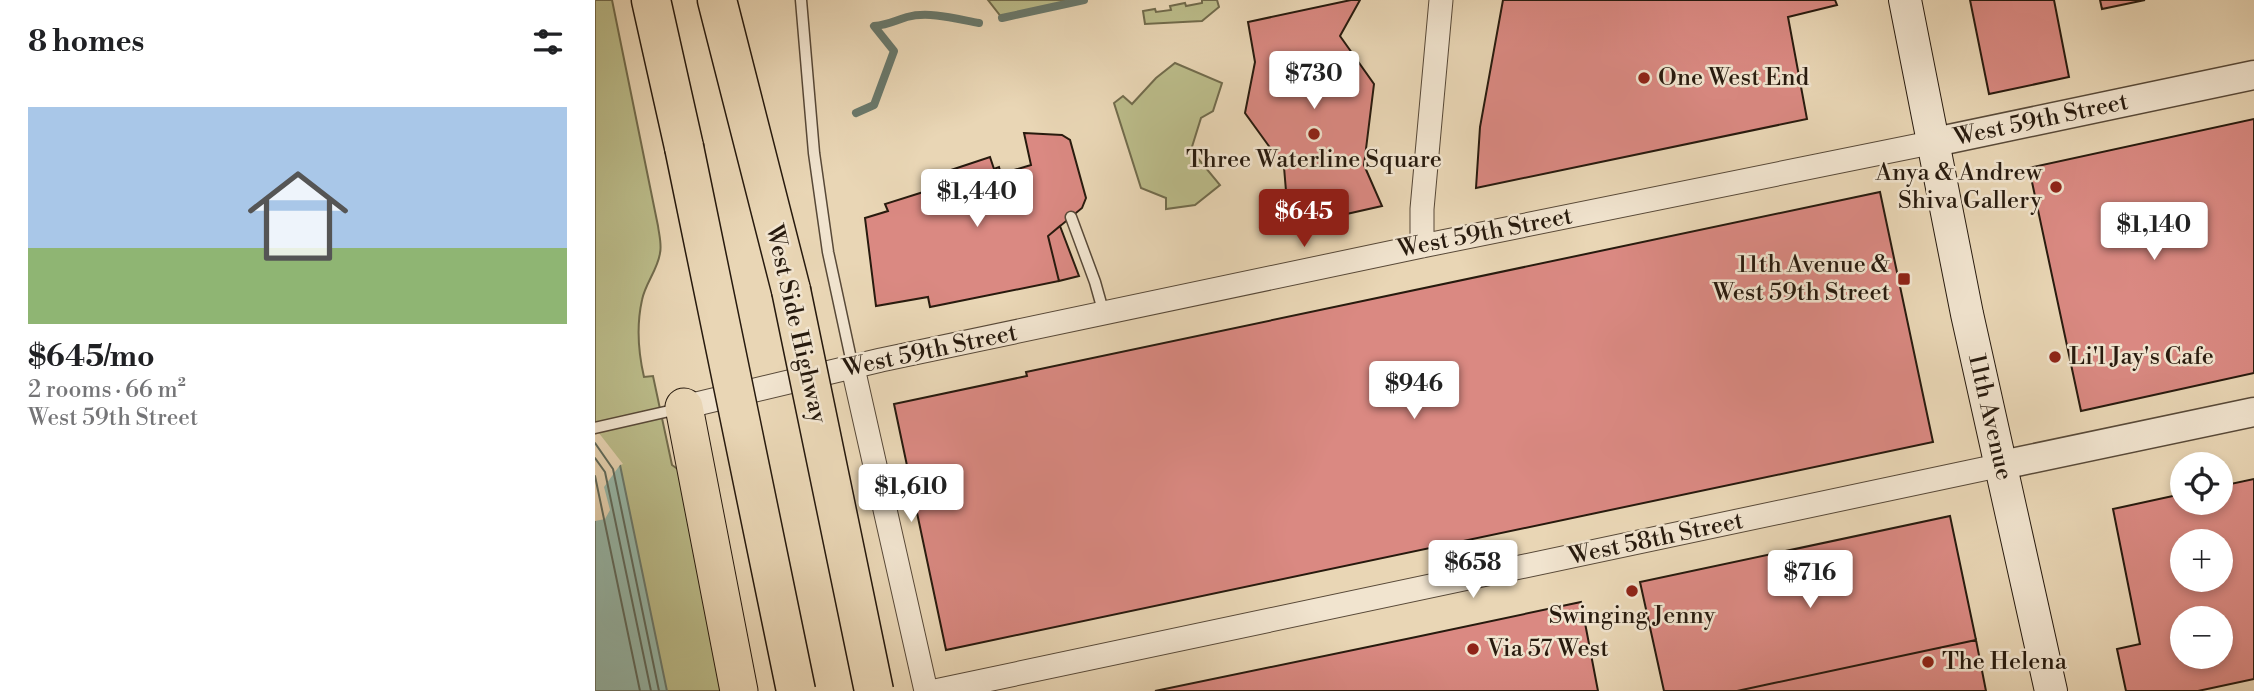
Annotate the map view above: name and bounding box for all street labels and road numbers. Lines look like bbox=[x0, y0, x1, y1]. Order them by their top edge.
street label: West 59th Street bbox=[1950, 87, 2131, 153]
street label: West 59th Street bbox=[1394, 201, 1575, 265]
street label: West Side Highway bbox=[758, 221, 834, 427]
street label: West 59th Street bbox=[839, 318, 1020, 384]
street label: 11th Avenue bbox=[1961, 351, 2019, 483]
street label: West 58th Street bbox=[1565, 506, 1746, 572]

